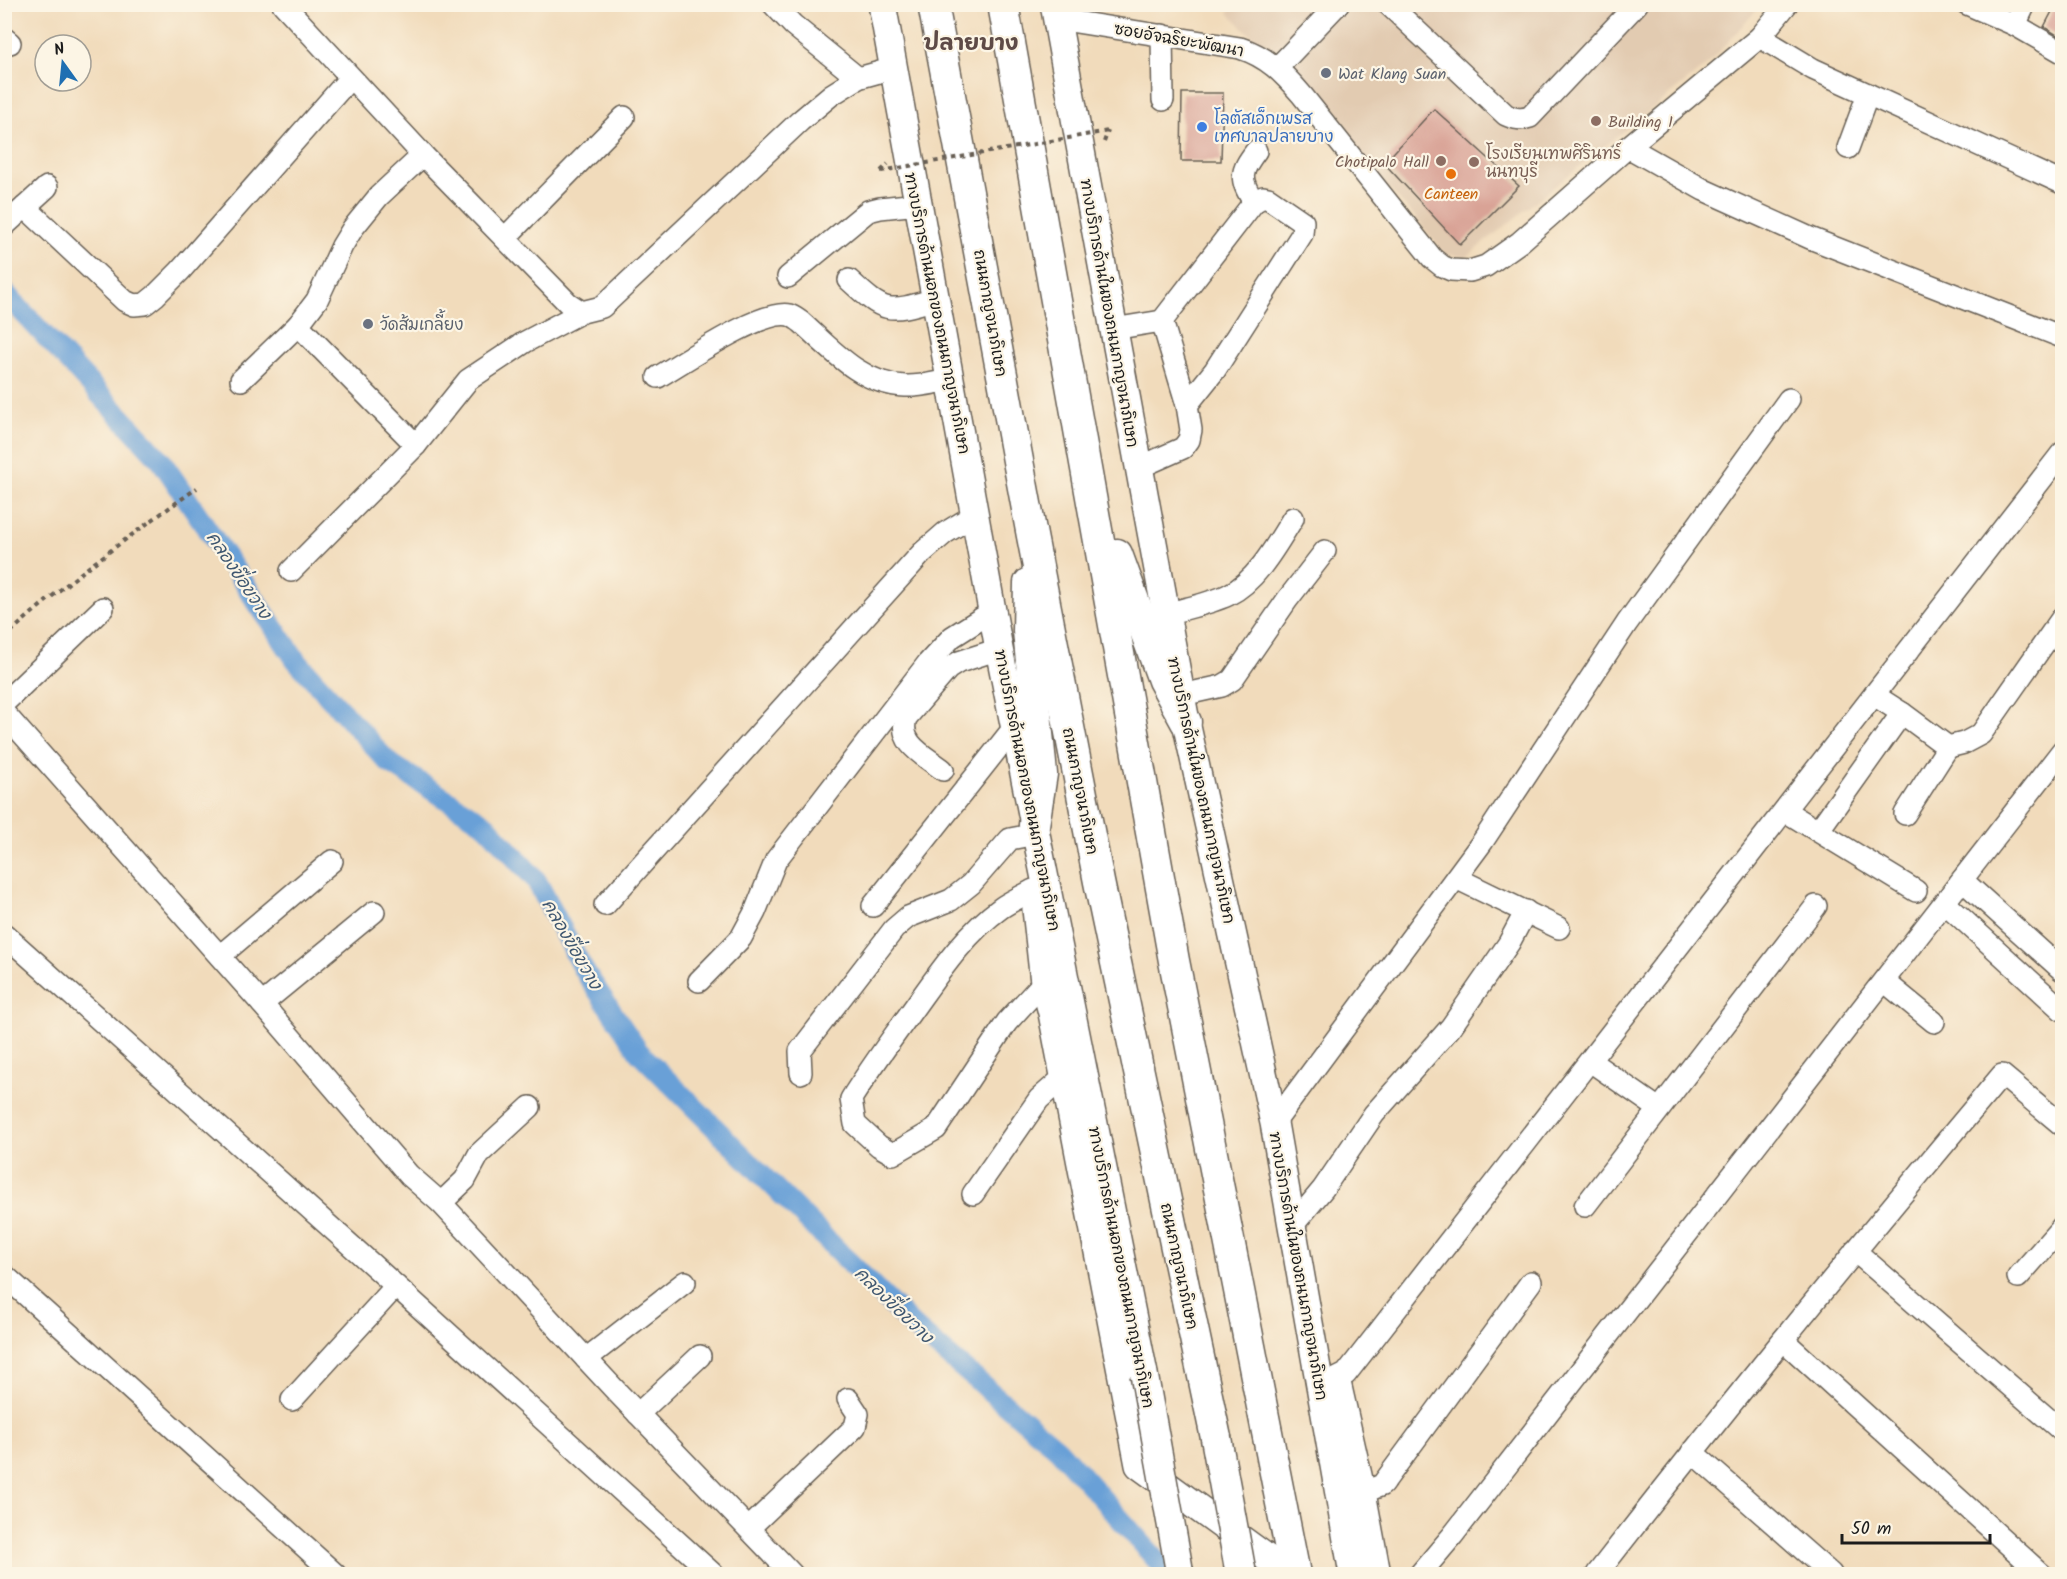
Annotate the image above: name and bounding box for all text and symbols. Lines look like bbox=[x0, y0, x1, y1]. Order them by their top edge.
street label: ซอยอัจฉริยะพัฒนา bbox=[1112, 17, 1246, 64]
district label: ปลายบาง bbox=[923, 27, 1019, 62]
north arrow bbox=[33, 33, 93, 93]
text: N bbox=[51, 37, 68, 63]
place label: Wat Klang Suan bbox=[1338, 62, 1446, 87]
marker: Wat Klang Suan bbox=[1319, 66, 1333, 80]
place label: โลตัสเอ็กเพรส เทศบาลปลายบาง bbox=[1214, 107, 1333, 150]
place label: Building 1 bbox=[1608, 110, 1673, 135]
marker: Building 1 bbox=[1589, 114, 1603, 128]
marker: โลตัสเอ็กเพรส เทศบาลปลายบาง bbox=[1195, 120, 1209, 134]
place label: โรงเรียนเทพศิรินทร์ นนทบุรี bbox=[1486, 142, 1622, 185]
place label: Chotipalo Hall bbox=[1335, 150, 1429, 175]
marker: Chotipalo Hall bbox=[1434, 154, 1448, 168]
marker: โรงเรียนเทพศิรินทร์ นนทบุรี bbox=[1467, 155, 1481, 169]
marker: Canteen bbox=[1444, 167, 1458, 181]
street label: ทางบริการด้านนอกของถนนกาญจนาภิเษก bbox=[897, 170, 976, 456]
street label: ทางบริการด้านในของถนนกาญจนาภิเษก bbox=[1073, 177, 1145, 450]
place label: Canteen bbox=[1424, 182, 1478, 207]
street label: ถนนกาญจนาภิเษก bbox=[966, 248, 1013, 379]
place label: วัดส้มเกลี้ยง bbox=[380, 309, 463, 338]
marker: วัดส้มเกลี้ยง bbox=[361, 317, 375, 331]
water label: คลองขื่อขวาง bbox=[198, 524, 282, 627]
street label: ทางบริการด้านนอกของถนนกาญจนาภิเษก bbox=[987, 647, 1066, 933]
street label: ทางบริการด้านในของถนนกาญจนาภิเษก bbox=[1160, 654, 1241, 926]
street label: ถนนกาญจนาภิเษก bbox=[1055, 726, 1104, 857]
water label: คลองขื่อขวาง bbox=[533, 892, 613, 997]
street label: ทางบริการด้านนอกของถนนกาญจนาภิเษก bbox=[1081, 1124, 1160, 1410]
street label: ทางบริการด้านในของถนนกาญจนาภิเษก bbox=[1262, 1130, 1334, 1403]
street label: ถนนกาญจนาภิเษก bbox=[1153, 1201, 1204, 1332]
water label: คลองขื่อขวาง bbox=[847, 1258, 943, 1353]
scale bar bbox=[1842, 1507, 1990, 1545]
text: 50 m bbox=[1851, 1515, 1891, 1544]

